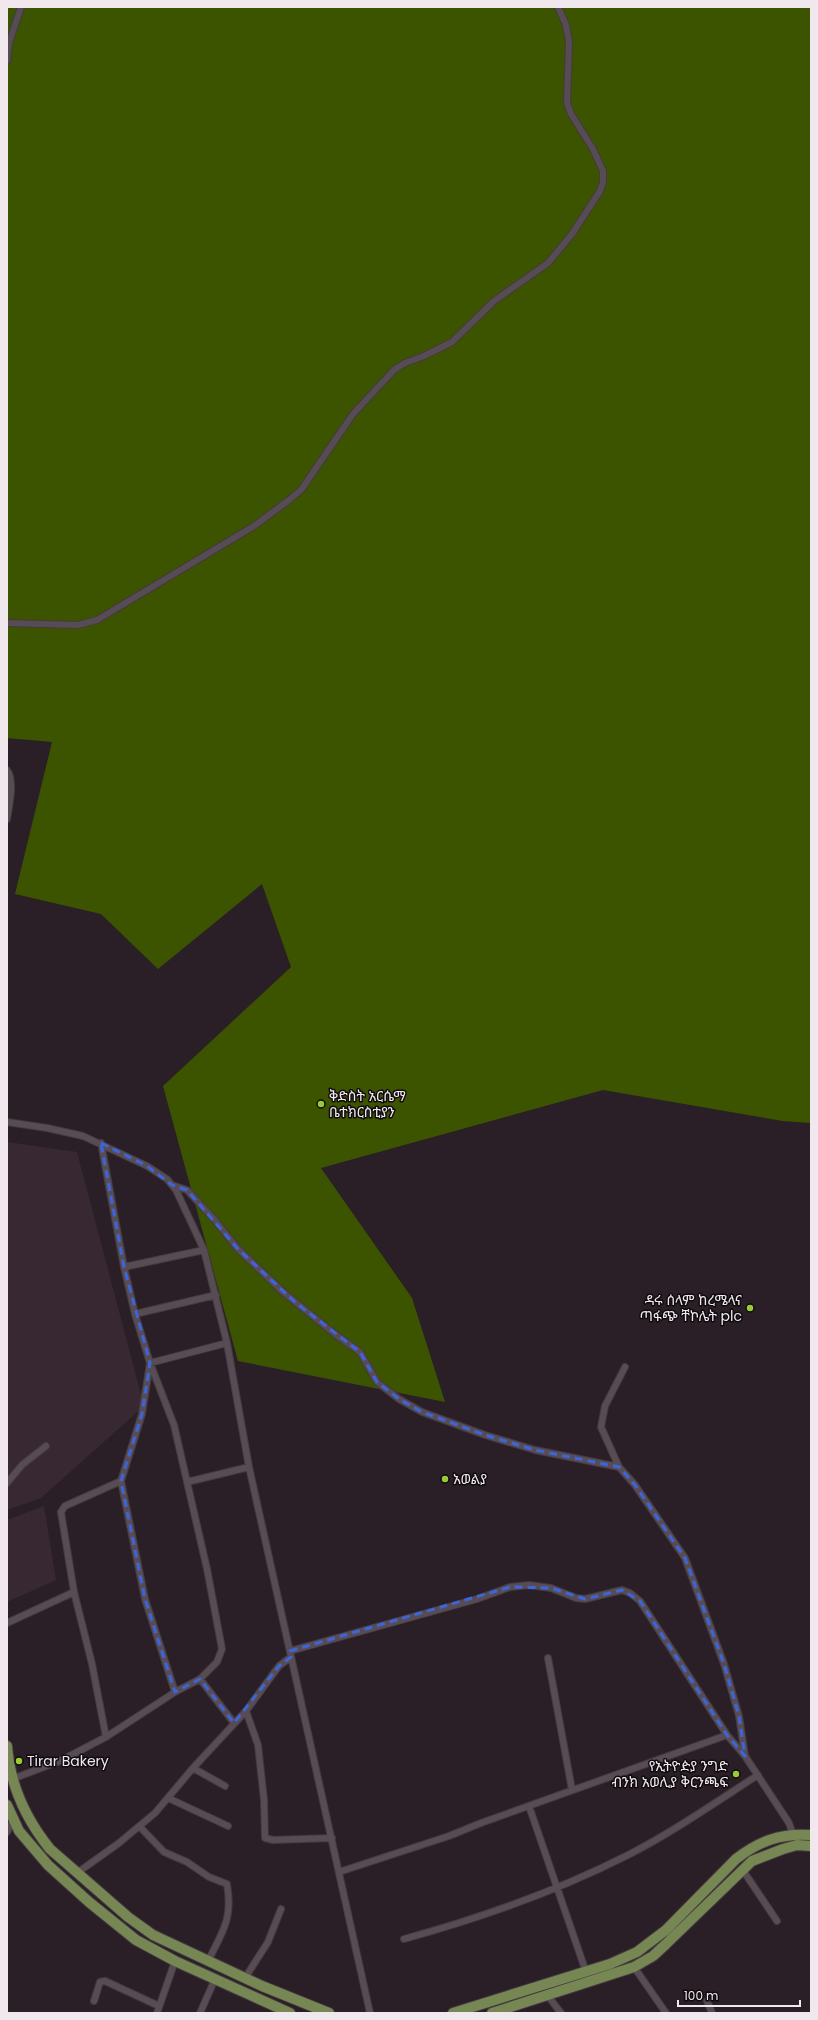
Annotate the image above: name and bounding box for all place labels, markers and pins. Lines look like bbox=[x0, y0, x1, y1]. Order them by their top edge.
place label: ቅድስት አርሴማ ቤተክርስቲያን bbox=[329, 1086, 406, 1122]
marker: ቅድስት አርሴማ ቤተክርስቲያን bbox=[316, 1099, 326, 1109]
place label: ዳሩ ሰላም ከረሜላና ጣፋጭ ቸኮሌት plc bbox=[640, 1290, 742, 1326]
marker: ዳሩ ሰላም ከረሜላና ጣፋጭ ቸኮሌት plc bbox=[745, 1303, 755, 1313]
place label: አወልያ bbox=[453, 1469, 487, 1489]
marker: አወልያ bbox=[440, 1474, 450, 1484]
place label: Tirar Bakery bbox=[27, 1751, 109, 1771]
marker: Tirar Bakery bbox=[14, 1756, 24, 1766]
place label: የኢትዮዽያ ንግድ ብንክ አወሊያ ቅርንጫፍ bbox=[612, 1756, 728, 1792]
marker: የኢትዮዽያ ንግድ ብንክ አወሊያ ቅርንጫፍ bbox=[731, 1769, 741, 1779]

